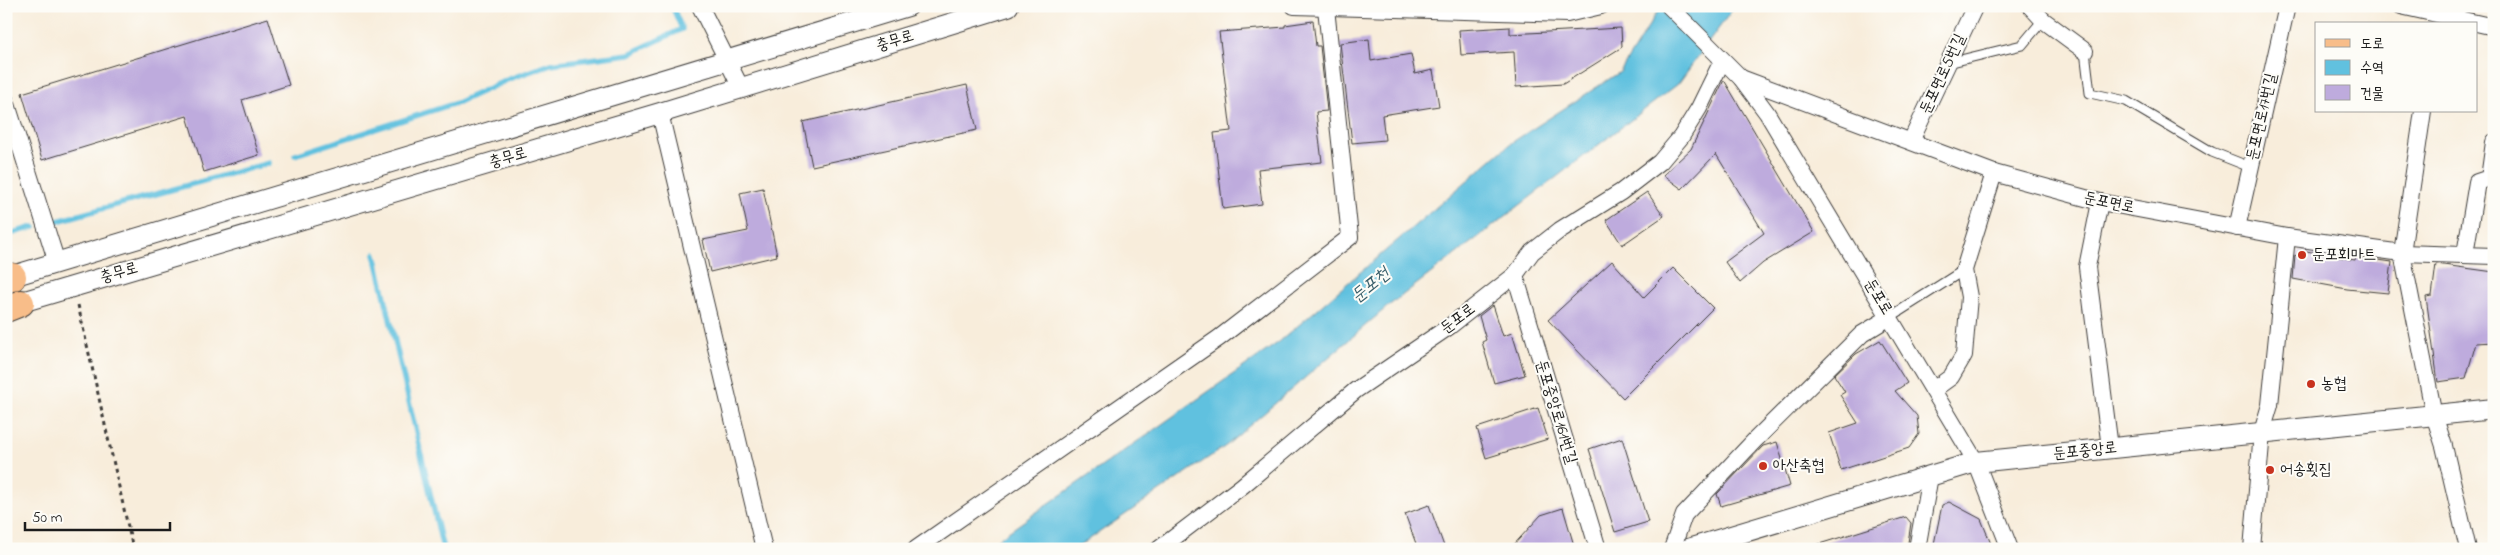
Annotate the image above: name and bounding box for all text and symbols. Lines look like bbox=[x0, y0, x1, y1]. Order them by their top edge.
legend bbox=[2315, 22, 2478, 112]
street label: 충무로 bbox=[873, 24, 917, 58]
street label: 둔포면로5번길 bbox=[1914, 30, 1972, 118]
text: 도로 bbox=[2360, 33, 2384, 55]
text: 수역 bbox=[2360, 57, 2384, 79]
street label: 둔포면로17번길 bbox=[2240, 71, 2284, 163]
text: 건물 bbox=[2360, 83, 2384, 105]
street label: 충무로 bbox=[486, 141, 530, 175]
street label: 둔포면로 bbox=[2081, 186, 2137, 220]
place label: 둔포회마트 bbox=[2312, 243, 2376, 267]
marker: 둔포회마트 bbox=[2296, 249, 2308, 261]
street label: 충무로 bbox=[97, 256, 141, 290]
water label: 둔포천 bbox=[1346, 261, 1397, 310]
street label: 둔포로 bbox=[1858, 274, 1898, 320]
street label: 둔포로 bbox=[1435, 298, 1481, 340]
street label: 둔포중앙로161번길 bbox=[1529, 357, 1583, 467]
place label: 농협 bbox=[2321, 372, 2347, 396]
marker: 농협 bbox=[2305, 378, 2317, 390]
street label: 둔포중앙로 bbox=[2052, 436, 2118, 466]
place label: 아산축협 bbox=[1773, 454, 1825, 478]
place label: 어송횟집 bbox=[2280, 458, 2332, 482]
marker: 아산축협 bbox=[1757, 460, 1769, 472]
marker: 어송횟집 bbox=[2264, 464, 2276, 476]
scale bar bbox=[25, 500, 170, 532]
text: 50 m bbox=[32, 507, 63, 529]

